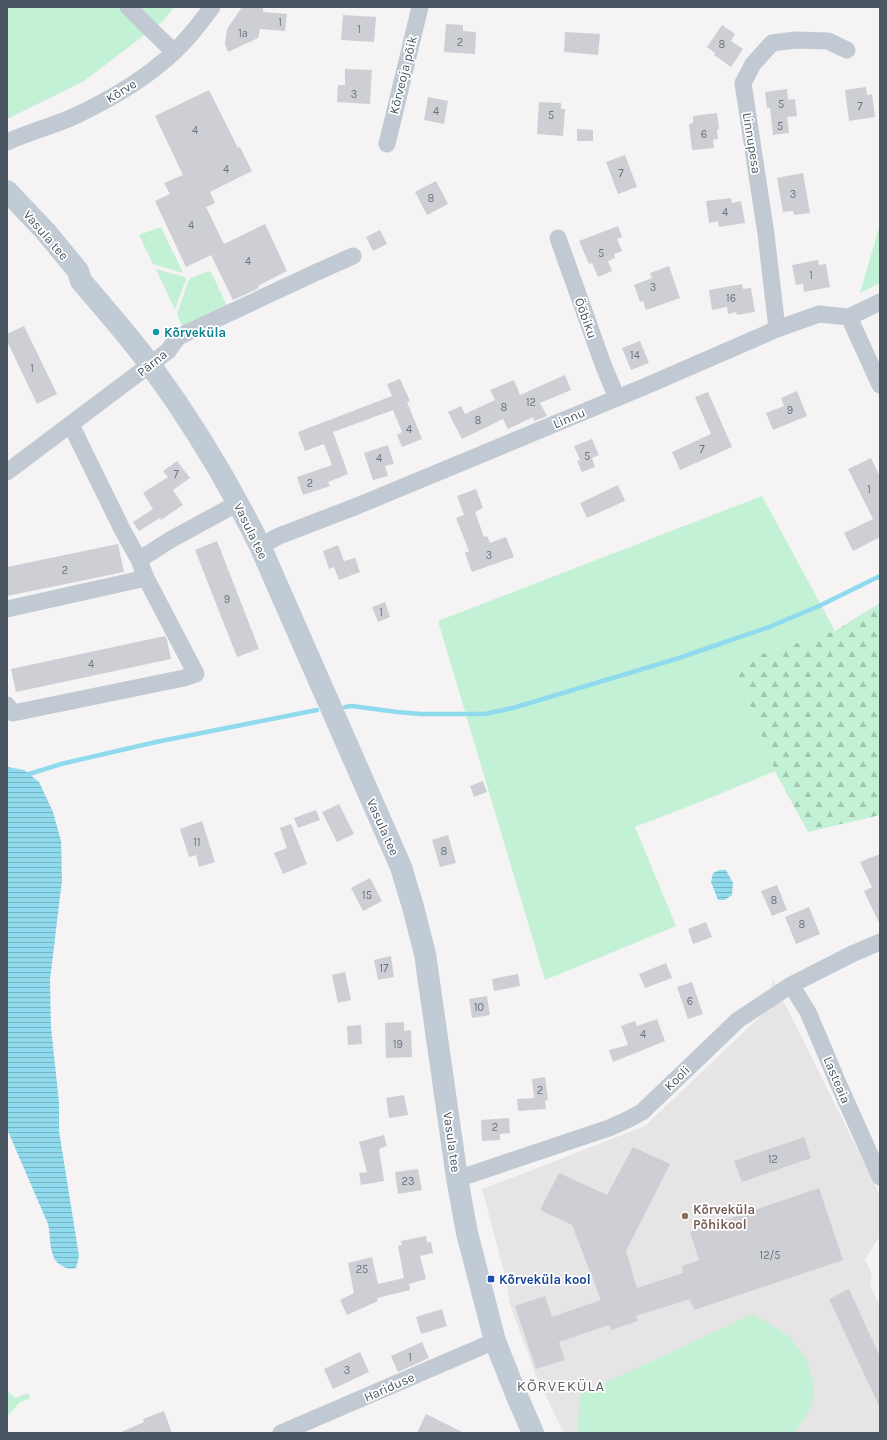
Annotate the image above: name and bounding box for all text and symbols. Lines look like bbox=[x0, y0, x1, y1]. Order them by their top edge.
house number: 1 bbox=[278, 16, 282, 29]
house number: 1 bbox=[357, 23, 361, 36]
house number: 1a bbox=[238, 27, 248, 40]
street label: Kõrveoja põik bbox=[386, 34, 420, 116]
house number: 2 bbox=[457, 36, 463, 49]
house number: 8 bbox=[719, 38, 726, 51]
street label: Kõrve bbox=[103, 76, 139, 106]
house number: 3 bbox=[351, 88, 357, 101]
house number: 5 bbox=[778, 98, 784, 111]
house number: 7 bbox=[857, 100, 863, 113]
house number: 4 bbox=[433, 105, 439, 118]
house number: 5 bbox=[548, 109, 554, 122]
street label: Linnupesa bbox=[740, 111, 764, 175]
house number: 5 bbox=[777, 120, 783, 133]
house number: 4 bbox=[192, 124, 198, 137]
house number: 6 bbox=[701, 128, 707, 141]
house number: 4 bbox=[223, 163, 229, 176]
house number: 7 bbox=[618, 167, 624, 180]
house number: 3 bbox=[790, 188, 796, 201]
house number: 8 bbox=[428, 192, 435, 205]
house number: 4 bbox=[722, 206, 728, 219]
street label: Vasula tee bbox=[20, 207, 72, 263]
house number: 4 bbox=[188, 219, 194, 232]
house number: 5 bbox=[598, 247, 604, 260]
house number: 4 bbox=[245, 255, 251, 268]
house number: 1 bbox=[809, 269, 813, 282]
house number: 3 bbox=[650, 281, 656, 294]
house number: 16 bbox=[726, 292, 736, 305]
street label: Ööbiku bbox=[572, 295, 601, 340]
place label: Kõrveküla bbox=[164, 325, 226, 340]
marker: Kõrveküla bbox=[151, 327, 161, 337]
street label: Pärna bbox=[134, 346, 170, 380]
house number: 14 bbox=[630, 349, 640, 362]
house number: 1 bbox=[30, 362, 34, 375]
house number: 12 bbox=[526, 396, 536, 409]
house number: 8 bbox=[501, 401, 508, 414]
house number: 9 bbox=[787, 404, 793, 417]
street label: Linnu bbox=[551, 405, 587, 431]
house number: 8 bbox=[475, 414, 482, 427]
house number: 4 bbox=[406, 423, 412, 436]
house number: 7 bbox=[699, 443, 705, 456]
house number: 5 bbox=[584, 450, 590, 463]
house number: 4 bbox=[376, 452, 382, 465]
house number: 7 bbox=[173, 468, 179, 481]
house number: 2 bbox=[307, 477, 313, 490]
house number: 1 bbox=[867, 483, 871, 496]
street label: Vasula tee bbox=[231, 500, 271, 562]
house number: 3 bbox=[486, 549, 492, 562]
house number: 2 bbox=[62, 564, 68, 577]
house number: 9 bbox=[224, 593, 230, 606]
house number: 1 bbox=[379, 606, 383, 619]
house number: 4 bbox=[88, 658, 94, 671]
street label: Vasula tee bbox=[364, 796, 402, 858]
house number: 11 bbox=[193, 836, 201, 849]
house number: 8 bbox=[441, 845, 448, 858]
house number: 15 bbox=[362, 889, 372, 902]
house number: 8 bbox=[771, 894, 778, 907]
house number: 8 bbox=[799, 918, 806, 931]
house number: 17 bbox=[380, 962, 388, 975]
house number: 6 bbox=[687, 995, 693, 1008]
house number: 10 bbox=[474, 1001, 484, 1014]
house number: 4 bbox=[640, 1028, 646, 1041]
house number: 19 bbox=[393, 1038, 403, 1051]
street label: Lasteaia bbox=[820, 1054, 854, 1106]
street label: Kooli bbox=[661, 1062, 693, 1094]
house number: 2 bbox=[537, 1084, 543, 1097]
street label: Vasula tee bbox=[440, 1111, 464, 1174]
house number: 2 bbox=[492, 1121, 498, 1134]
house number: 12 bbox=[768, 1153, 778, 1166]
house number: 23 bbox=[402, 1175, 414, 1188]
place label: Kõrveküla Põhikool bbox=[693, 1202, 755, 1232]
marker: Kõrveküla Põhikool bbox=[680, 1211, 690, 1221]
house number: 12/5 bbox=[760, 1249, 780, 1262]
house number: 25 bbox=[356, 1263, 368, 1276]
place label: Kõrveküla kool bbox=[499, 1272, 591, 1287]
marker: Kõrveküla kool bbox=[486, 1274, 496, 1284]
house number: 1 bbox=[408, 1351, 412, 1364]
house number: 3 bbox=[344, 1364, 350, 1377]
street label: Hariduse bbox=[362, 1369, 417, 1405]
district label: KÕRVEKÜLA bbox=[517, 1377, 605, 1395]

